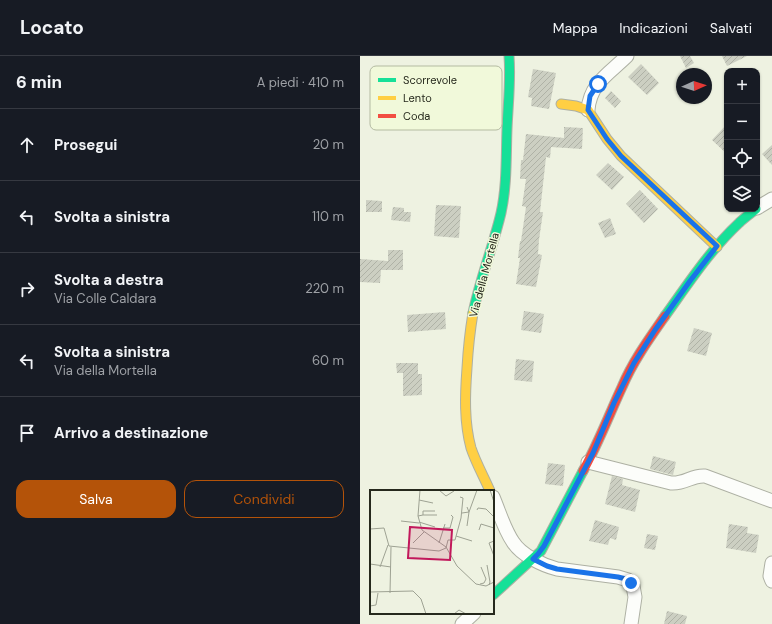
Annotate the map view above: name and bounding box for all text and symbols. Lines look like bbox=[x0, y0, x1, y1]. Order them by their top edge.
text: Locato bbox=[20, 15, 84, 40]
text: Mappa bbox=[553, 19, 597, 37]
text: Indicazioni bbox=[619, 19, 688, 37]
text: Salvati bbox=[710, 19, 752, 37]
legend bbox=[370, 66, 502, 130]
north arrow bbox=[676, 68, 712, 104]
map controls bbox=[724, 68, 760, 212]
button: + bbox=[724, 68, 760, 104]
text: 6 min bbox=[16, 71, 62, 93]
text: Scorrevole bbox=[403, 73, 457, 87]
text: A piedi · 410 m bbox=[257, 74, 344, 91]
route start bbox=[589, 75, 607, 93]
text: Lento bbox=[403, 91, 432, 105]
button: − bbox=[724, 104, 760, 140]
text: Coda bbox=[403, 109, 430, 123]
icon: ahead bbox=[16, 134, 38, 156]
text: Prosegui bbox=[54, 135, 117, 155]
text: 20 m bbox=[313, 136, 344, 153]
button: locate bbox=[724, 140, 760, 176]
button: layers bbox=[724, 176, 760, 212]
icon: left bbox=[16, 206, 38, 228]
text: Svolta a sinistra bbox=[54, 207, 170, 227]
text: 110 m bbox=[312, 208, 344, 225]
street label: Via della Mortella bbox=[466, 231, 502, 319]
text: Svolta a destra bbox=[54, 270, 164, 290]
icon: right bbox=[16, 278, 38, 300]
text: 220 m bbox=[305, 280, 344, 297]
text: Via Colle Caldara bbox=[54, 290, 156, 307]
text: Svolta a sinistra bbox=[54, 342, 170, 362]
icon: left bbox=[16, 350, 38, 372]
text: 60 m bbox=[312, 352, 344, 369]
text: Via della Mortella bbox=[54, 362, 157, 379]
icon: arrive bbox=[16, 422, 38, 444]
text: Arrivo a destinazione bbox=[54, 423, 208, 443]
button: Salva bbox=[16, 480, 176, 518]
button: Condividi bbox=[184, 480, 344, 518]
inset map bbox=[370, 490, 494, 614]
route end bbox=[622, 574, 640, 592]

